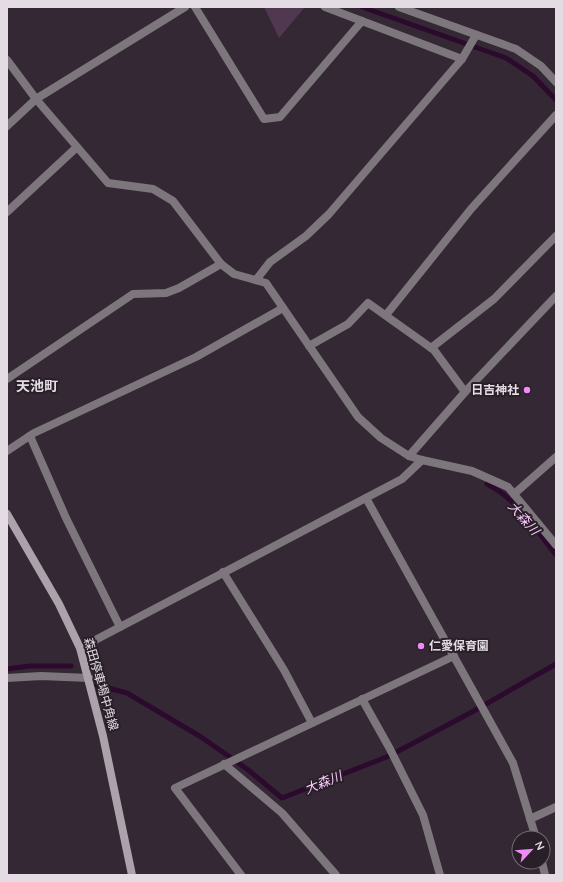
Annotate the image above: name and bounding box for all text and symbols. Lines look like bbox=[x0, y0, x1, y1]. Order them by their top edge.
district label: 天池町 bbox=[16, 377, 58, 395]
place label: 日吉神社 bbox=[471, 382, 519, 397]
marker: 日吉神社 bbox=[522, 385, 532, 395]
water label: 大森川 bbox=[505, 498, 544, 539]
street label: 森田停車場中角線 bbox=[81, 636, 122, 732]
place label: 仁愛保育園 bbox=[429, 638, 489, 653]
marker: 仁愛保育園 bbox=[416, 641, 426, 651]
water label: 大森川 bbox=[302, 767, 346, 797]
north arrow bbox=[511, 830, 551, 870]
text: N bbox=[532, 839, 548, 852]

